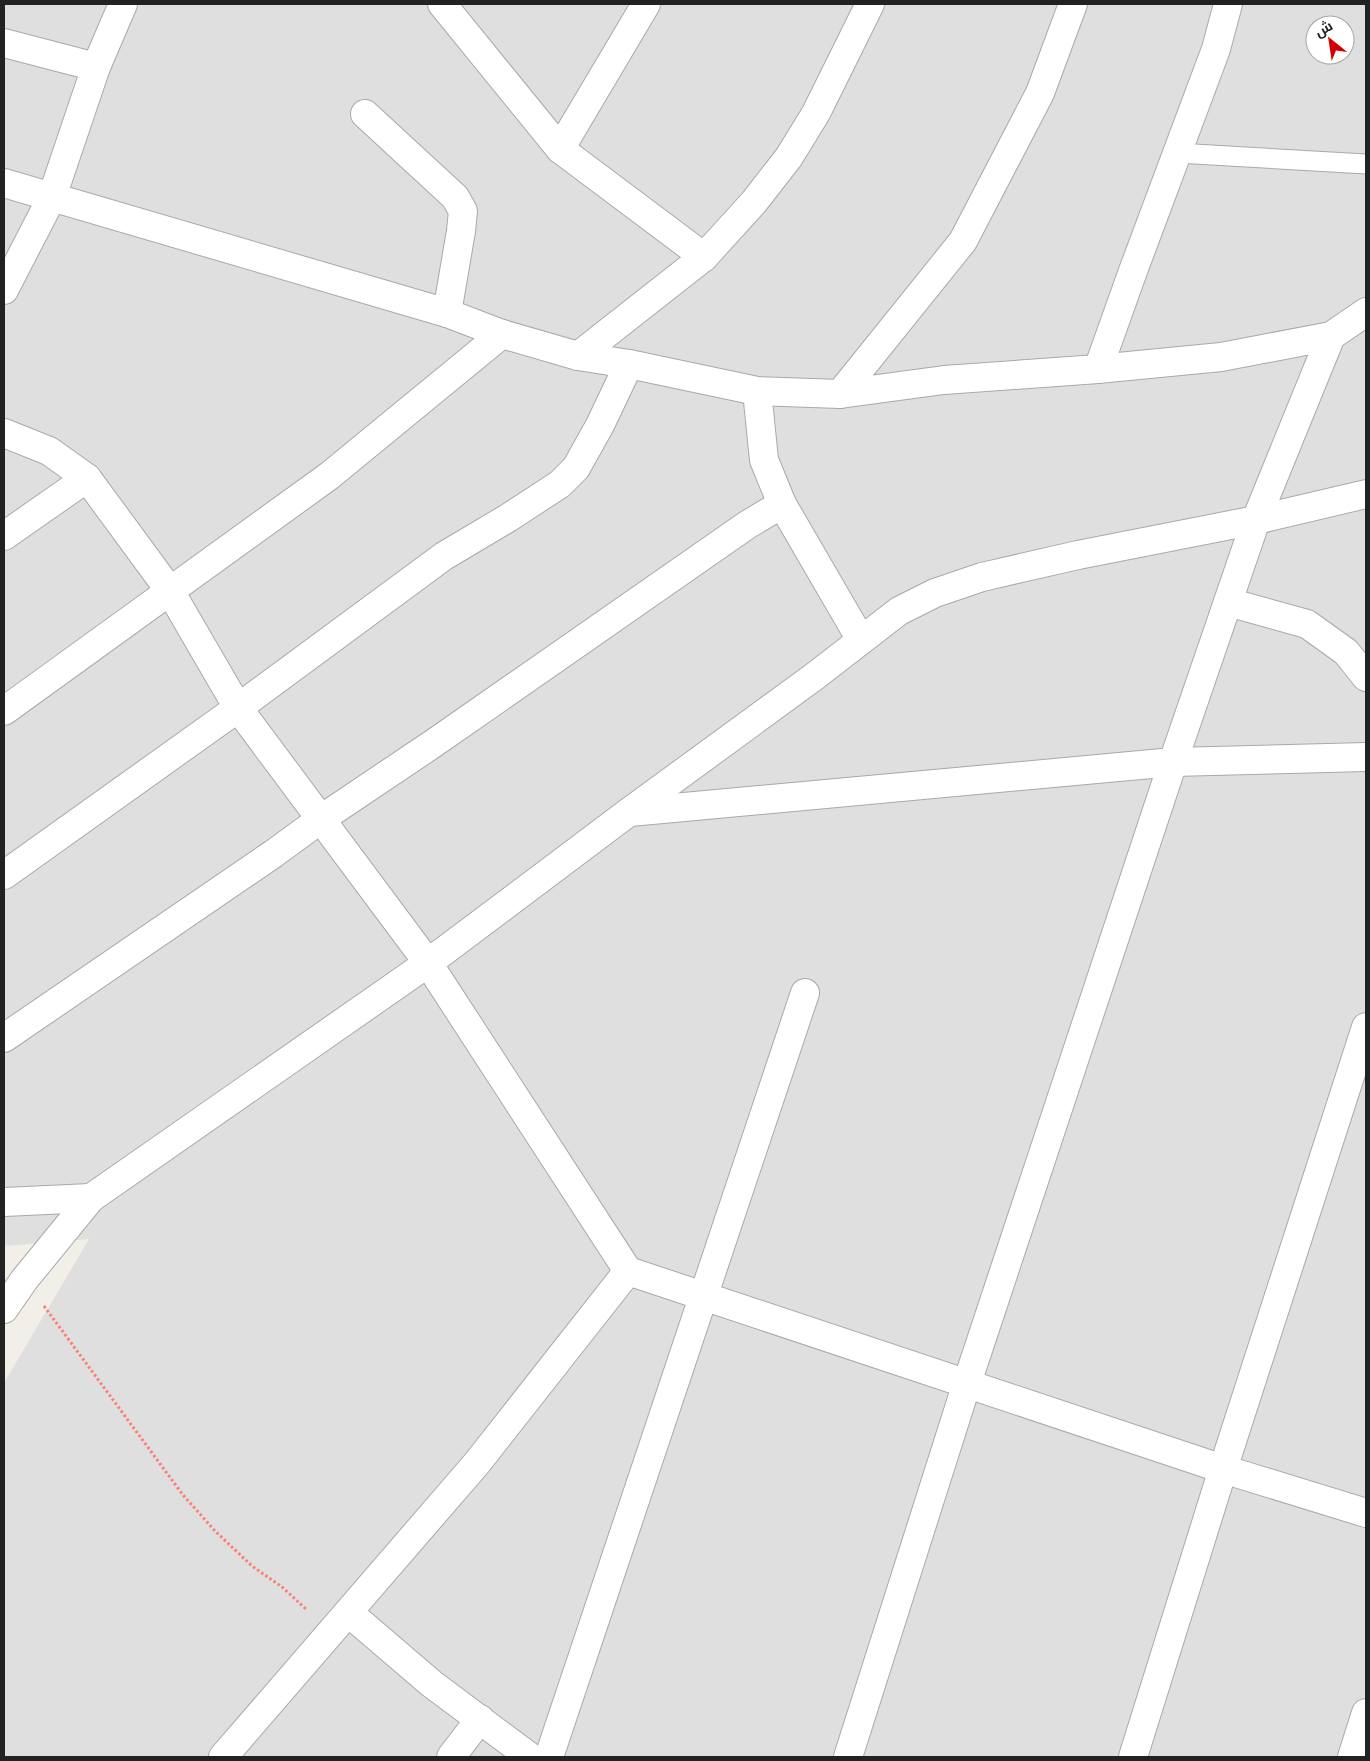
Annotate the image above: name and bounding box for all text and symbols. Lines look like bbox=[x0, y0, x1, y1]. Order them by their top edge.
north arrow bbox=[1305, 15, 1355, 65]
text: ش bbox=[1312, 17, 1336, 41]

